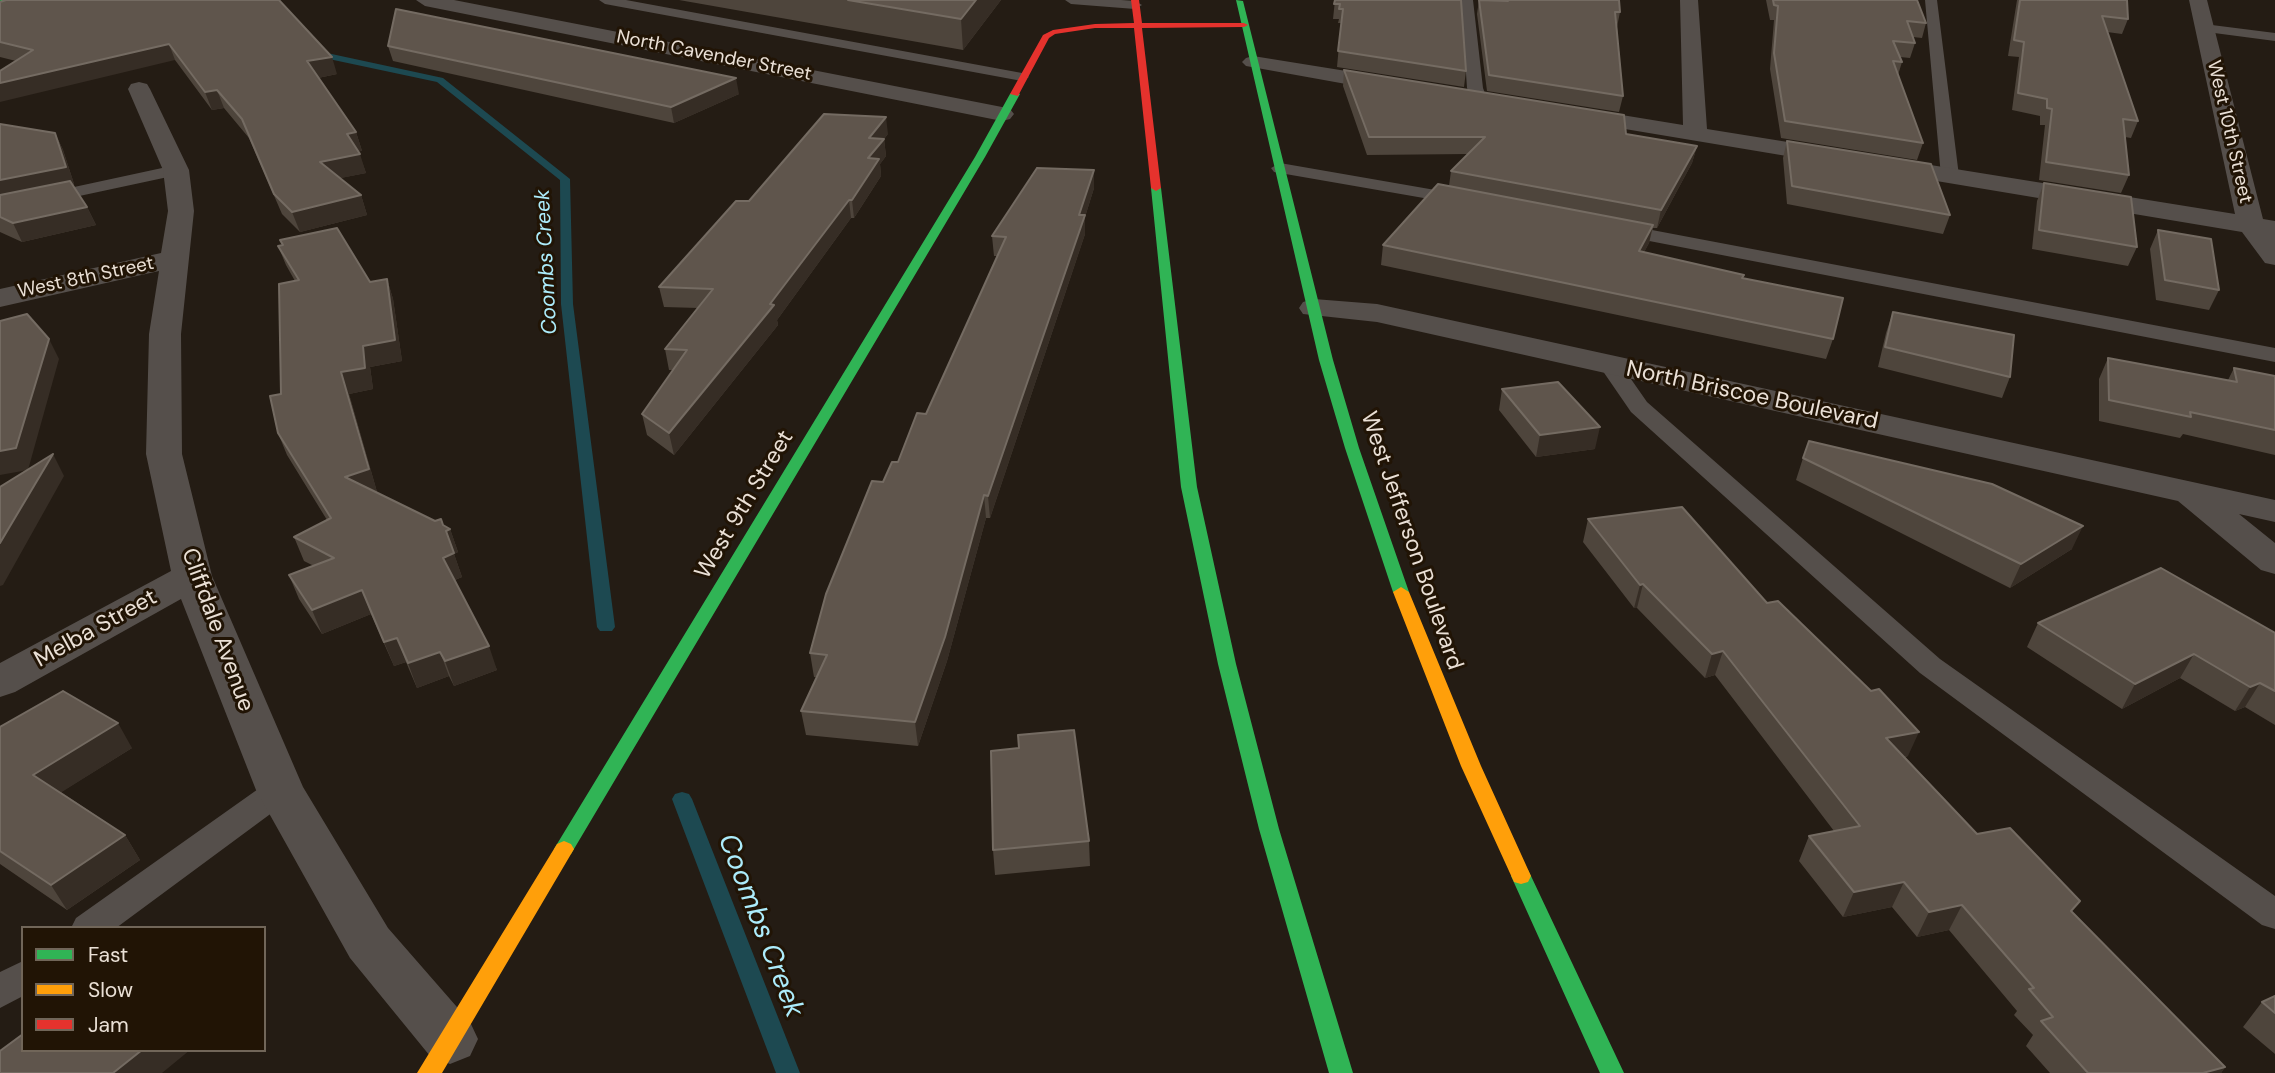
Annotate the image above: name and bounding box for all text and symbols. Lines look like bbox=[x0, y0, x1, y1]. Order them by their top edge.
street label: North Cavender Street bbox=[614, 26, 814, 86]
street label: West 10th Street bbox=[2201, 58, 2257, 206]
water label: Coombs Creek bbox=[531, 189, 563, 335]
street label: West 8th Street bbox=[16, 252, 156, 304]
street label: North Briscoe Boulevard bbox=[1624, 356, 1880, 436]
street label: West Jefferson Boulevard bbox=[1354, 408, 1468, 674]
street label: West 9th Street bbox=[690, 426, 800, 584]
street label: Cliffdale Avenue bbox=[175, 545, 259, 715]
street label: Melba Street bbox=[30, 584, 162, 674]
water label: Coombs Creek bbox=[710, 829, 810, 1023]
legend bbox=[21, 926, 266, 1052]
text: Fast bbox=[88, 941, 128, 969]
text: Slow bbox=[88, 976, 133, 1004]
text: Jam bbox=[88, 1011, 129, 1039]

